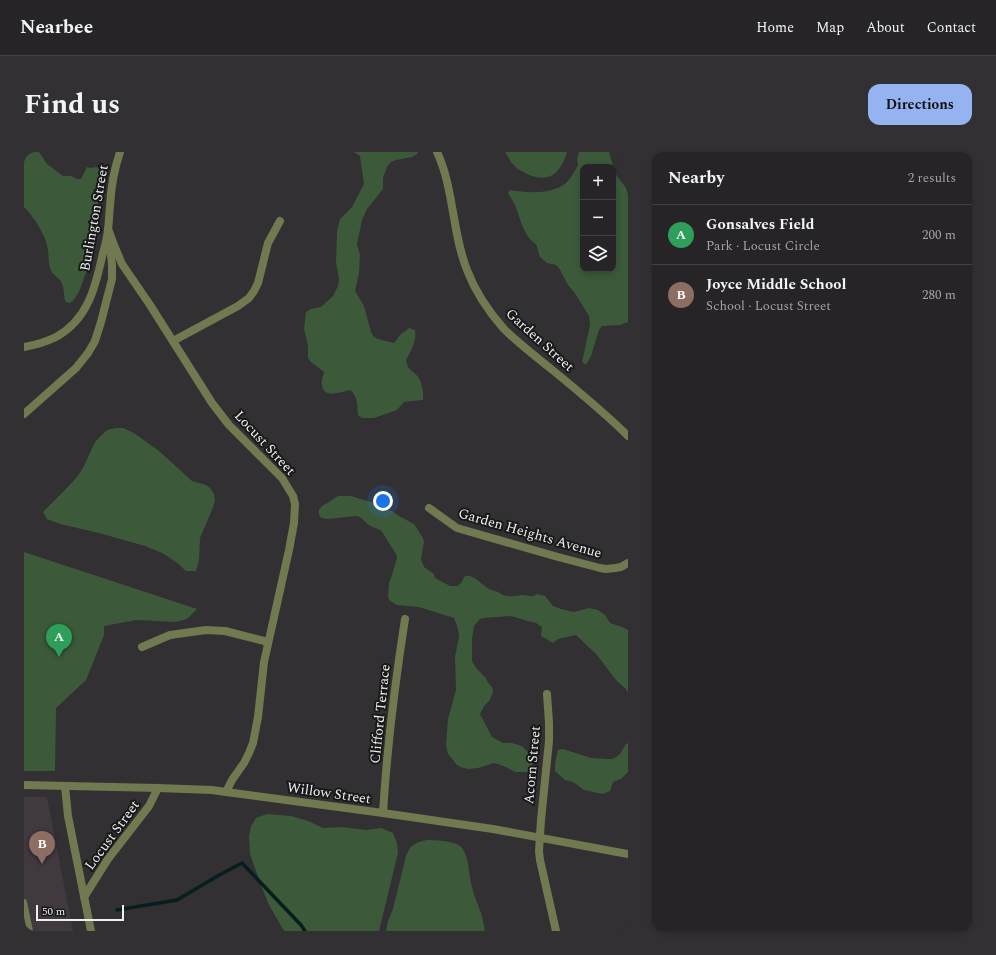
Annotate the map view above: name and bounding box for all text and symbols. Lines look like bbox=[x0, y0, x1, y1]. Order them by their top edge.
text: Nearbee bbox=[20, 13, 93, 42]
text: Home bbox=[756, 17, 794, 38]
text: Map bbox=[816, 17, 844, 38]
text: About bbox=[866, 17, 905, 38]
text: Contact bbox=[927, 17, 976, 38]
text: Find us bbox=[24, 83, 120, 126]
button: Directions bbox=[868, 84, 972, 125]
street label: Burlington Street bbox=[74, 163, 114, 273]
map controls bbox=[580, 164, 616, 272]
button: + bbox=[580, 164, 616, 200]
text: Nearby bbox=[668, 165, 724, 191]
text: 2 results bbox=[908, 168, 956, 188]
button: − bbox=[580, 200, 616, 236]
text: Gonsalves Field bbox=[706, 213, 815, 236]
text: A bbox=[676, 225, 686, 245]
text: 200 m bbox=[922, 225, 956, 245]
button: layers bbox=[580, 236, 616, 272]
text: Park · Locust Circle bbox=[706, 236, 820, 256]
text: Joyce Middle School bbox=[706, 273, 846, 296]
text: B bbox=[676, 285, 686, 305]
text: 280 m bbox=[922, 285, 956, 305]
text: School · Locust Street bbox=[706, 296, 831, 316]
street label: Garden Street bbox=[501, 303, 579, 377]
street label: Locust Street bbox=[229, 406, 301, 480]
your location bbox=[373, 491, 393, 511]
street label: Garden Heights Avenue bbox=[456, 502, 604, 564]
pin: A bbox=[46, 624, 72, 657]
street label: Clifford Terrace bbox=[364, 663, 396, 765]
street label: Acorn Street bbox=[518, 725, 546, 805]
street label: Willow Street bbox=[286, 777, 372, 809]
street label: Locust Street bbox=[79, 796, 145, 874]
pin: B bbox=[29, 831, 55, 864]
scale bar bbox=[36, 903, 124, 922]
text: 50 m bbox=[42, 903, 65, 920]

